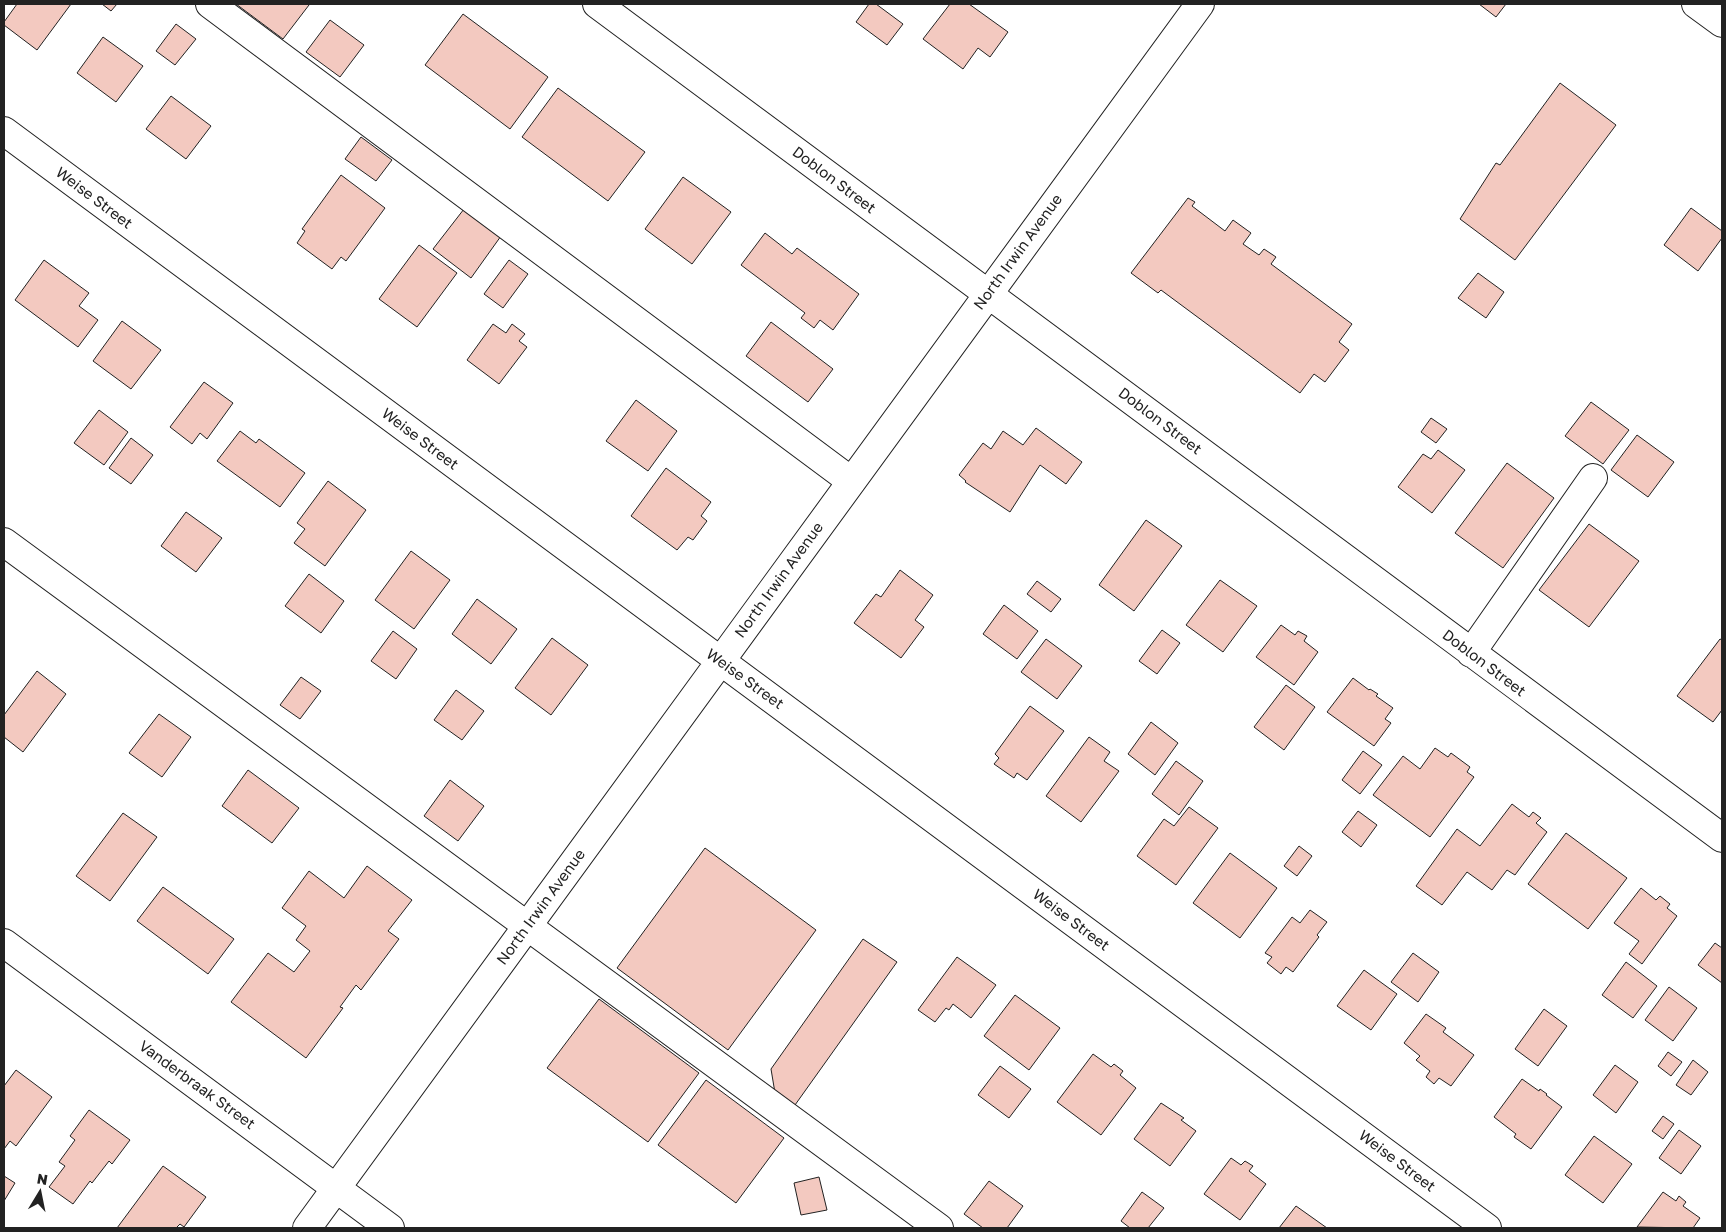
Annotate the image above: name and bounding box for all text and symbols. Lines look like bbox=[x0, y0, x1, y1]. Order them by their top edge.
street label: Doblon Street bbox=[789, 142, 880, 216]
street label: Weise Street bbox=[53, 163, 136, 232]
street label: North Irwin Avenue bbox=[969, 190, 1065, 313]
street label: Doblon Street bbox=[1115, 383, 1206, 457]
street label: Weise Street bbox=[379, 404, 462, 473]
street label: North Irwin Avenue bbox=[730, 518, 826, 641]
street label: Doblon Street bbox=[1439, 625, 1530, 699]
street label: Weise Street bbox=[703, 644, 788, 712]
street label: North Irwin Avenue bbox=[492, 845, 588, 968]
street label: Weise Street bbox=[1030, 885, 1113, 954]
street label: Vanderbraak Street bbox=[136, 1036, 259, 1132]
street label: Weise Street bbox=[1356, 1126, 1439, 1195]
north arrow bbox=[15, 1167, 65, 1217]
text: N bbox=[36, 1169, 49, 1188]

